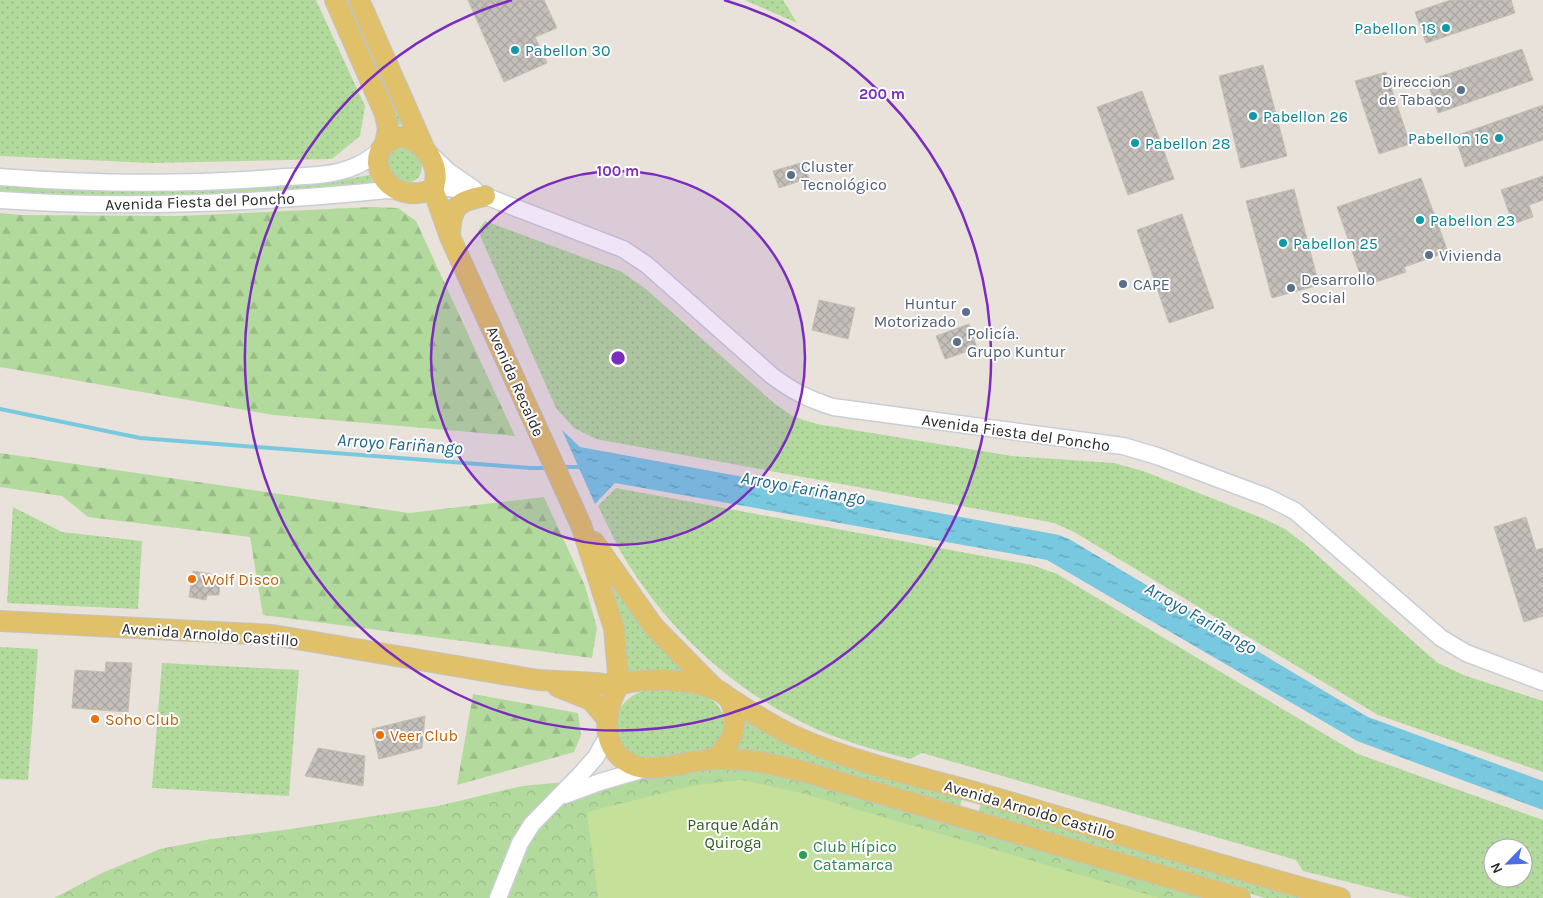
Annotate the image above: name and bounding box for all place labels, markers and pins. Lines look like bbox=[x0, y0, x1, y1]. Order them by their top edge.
place label: Pabellon 18 bbox=[1354, 19, 1436, 38]
marker: Pabellon 18 bbox=[1440, 22, 1452, 34]
place label: Pabellon 30 bbox=[525, 41, 610, 60]
marker: Pabellon 30 bbox=[509, 44, 521, 56]
place label: Direccion de Tabaco bbox=[1379, 72, 1451, 109]
marker: Direccion de Tabaco bbox=[1455, 84, 1467, 96]
place label: Pabellon 26 bbox=[1263, 107, 1348, 126]
marker: Pabellon 26 bbox=[1247, 110, 1259, 122]
place label: Pabellon 16 bbox=[1408, 129, 1489, 148]
marker: Pabellon 16 bbox=[1493, 132, 1505, 144]
place label: Pabellon 28 bbox=[1145, 134, 1231, 153]
marker: Pabellon 28 bbox=[1129, 137, 1141, 149]
place label: Cluster Tecnológico bbox=[801, 157, 887, 194]
marker: Cluster Tecnológico bbox=[785, 169, 797, 181]
place label: Pabellon 23 bbox=[1430, 211, 1515, 230]
marker: Pabellon 23 bbox=[1414, 214, 1426, 226]
place label: Pabellon 25 bbox=[1293, 234, 1378, 253]
marker: Pabellon 25 bbox=[1277, 237, 1289, 249]
place label: Vivienda bbox=[1439, 246, 1502, 265]
marker: Vivienda bbox=[1423, 249, 1435, 261]
place label: Desarrollo Social bbox=[1301, 270, 1375, 307]
place label: CAPE bbox=[1133, 275, 1170, 294]
marker: CAPE bbox=[1117, 278, 1129, 290]
marker: Desarrollo Social bbox=[1285, 282, 1297, 294]
place label: Huntur Motorizado bbox=[874, 294, 956, 331]
marker: Huntur Motorizado bbox=[960, 306, 972, 318]
place label: Policía. Grupo Kuntur bbox=[967, 324, 1065, 361]
marker: Policía. Grupo Kuntur bbox=[951, 336, 963, 348]
centre of rings bbox=[609, 349, 627, 367]
place label: Wolf Disco bbox=[202, 570, 279, 589]
marker: Wolf Disco bbox=[186, 573, 198, 585]
place label: Soho Club bbox=[105, 710, 179, 729]
marker: Soho Club bbox=[89, 713, 101, 725]
place label: Veer Club bbox=[390, 726, 458, 745]
marker: Veer Club bbox=[374, 729, 386, 741]
place label: Club Hípico Catamarca bbox=[813, 837, 897, 874]
marker: Club Hípico Catamarca bbox=[797, 849, 809, 861]

